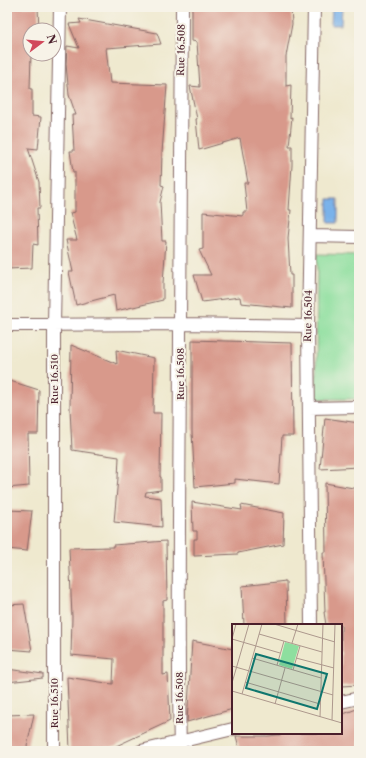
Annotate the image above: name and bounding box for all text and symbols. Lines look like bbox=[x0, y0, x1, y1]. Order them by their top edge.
north arrow bbox=[22, 22, 62, 62]
street label: Rue 16.508 bbox=[174, 24, 188, 76]
text: N bbox=[44, 33, 60, 46]
street label: Rue 16.504 bbox=[301, 290, 315, 342]
street label: Rue 16.508 bbox=[174, 348, 187, 400]
street label: Rue 16.510 bbox=[48, 354, 61, 404]
inset map bbox=[232, 624, 342, 734]
street label: Rue 16.508 bbox=[173, 672, 186, 724]
street label: Rue 16.510 bbox=[48, 678, 61, 728]

